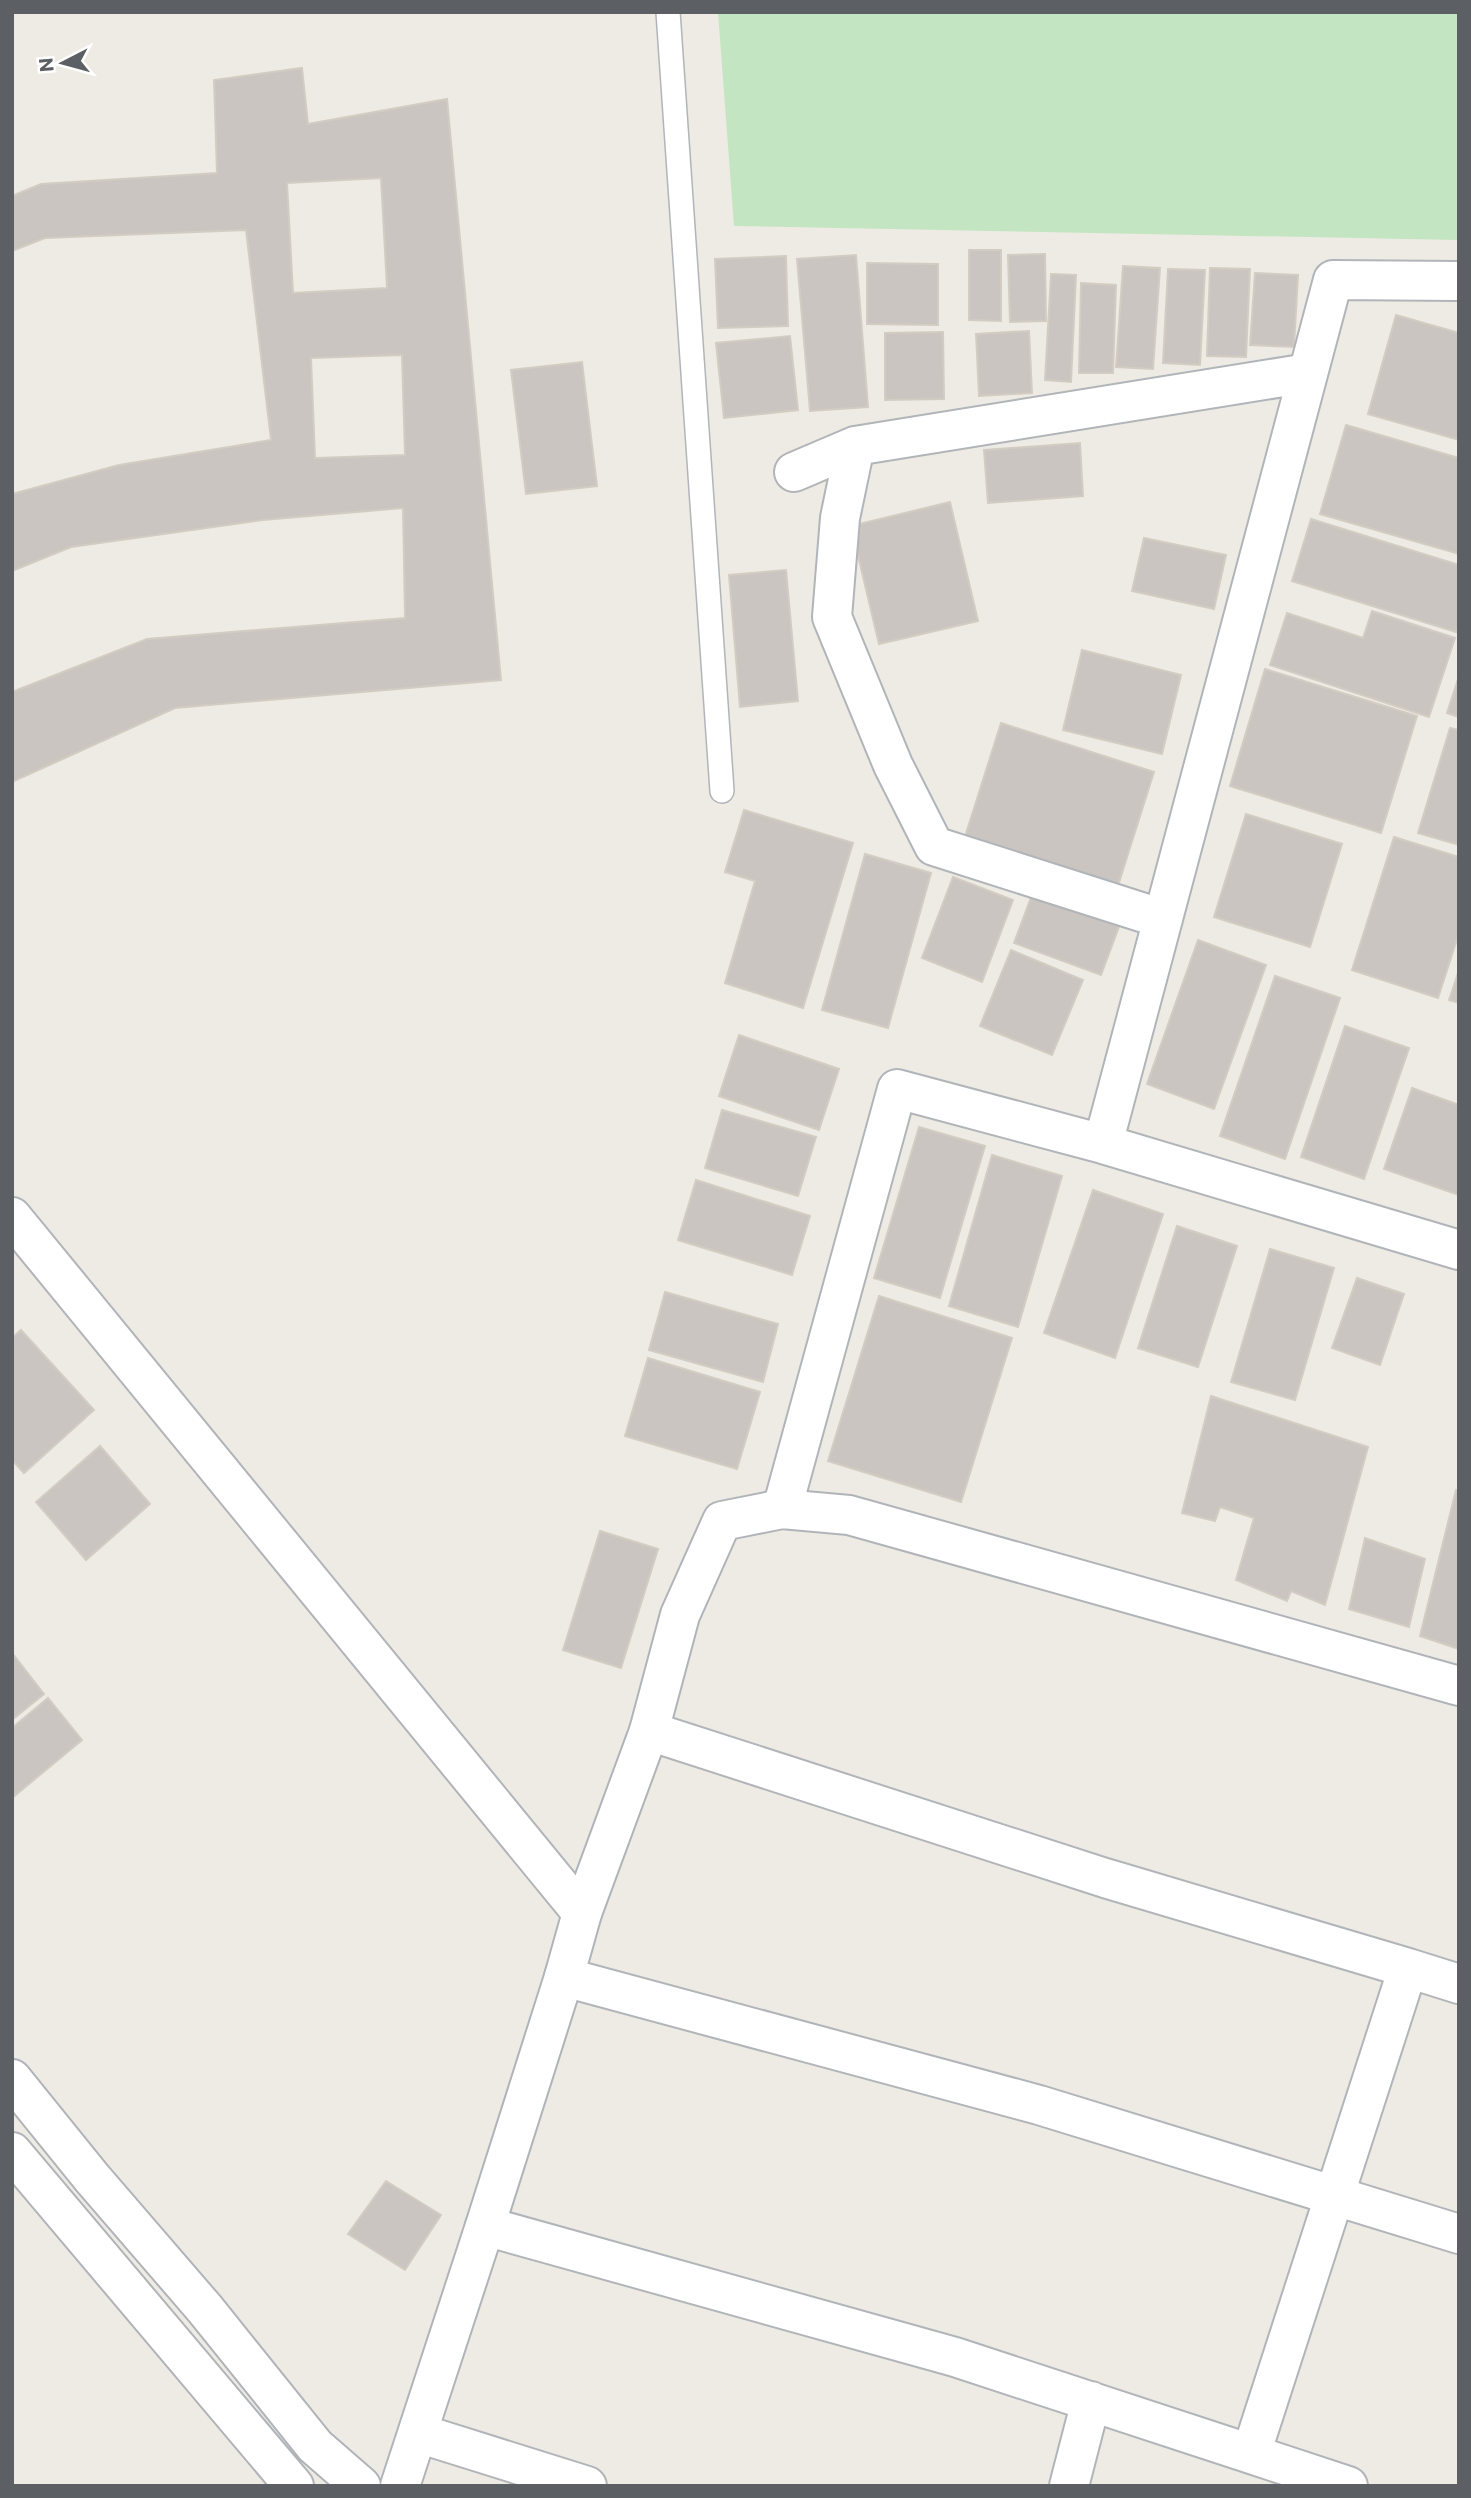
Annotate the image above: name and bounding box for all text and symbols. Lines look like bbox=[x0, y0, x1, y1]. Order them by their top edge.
north arrow bbox=[28, 28, 98, 98]
text: N bbox=[33, 57, 58, 73]

